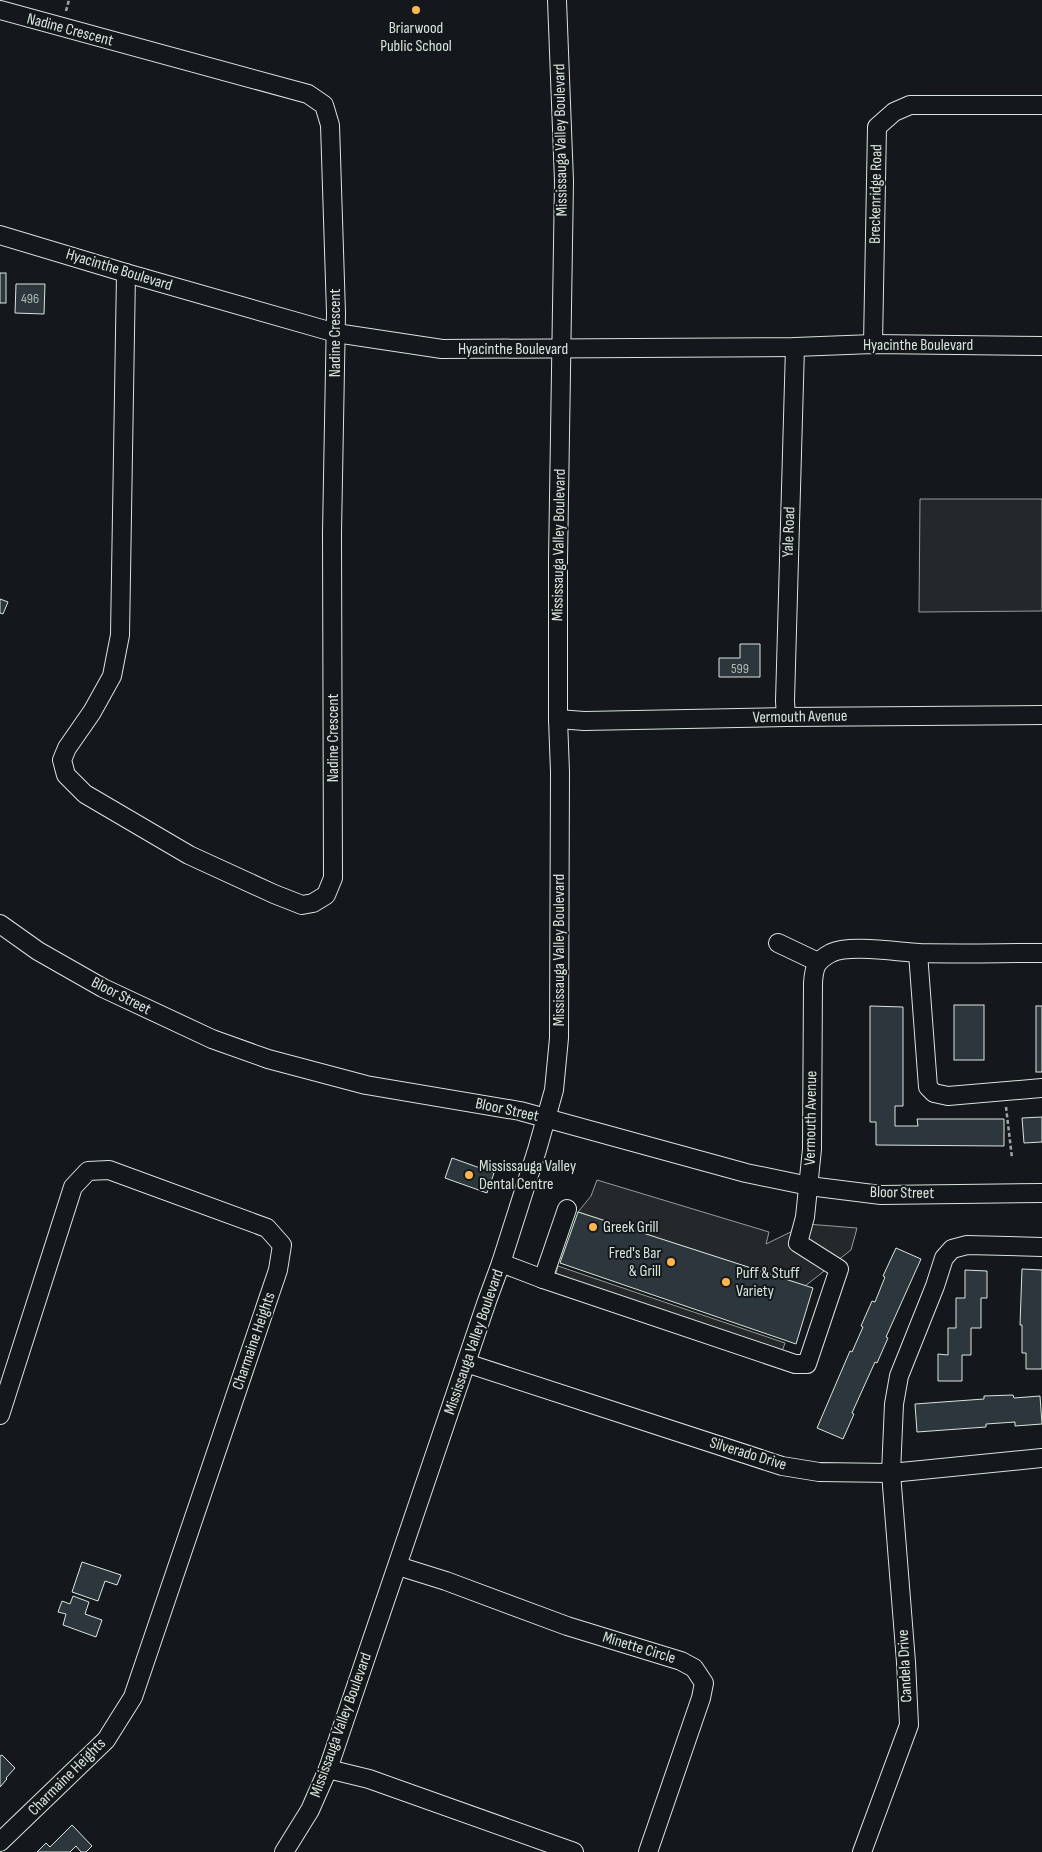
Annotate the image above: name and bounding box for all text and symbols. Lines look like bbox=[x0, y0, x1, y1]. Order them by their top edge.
marker: Briarwood Public School bbox=[410, 4, 422, 16]
street label: Nadine Crescent bbox=[25, 9, 115, 51]
place label: Briarwood Public School bbox=[380, 19, 452, 56]
street label: Mississauga Valley Boulevard bbox=[550, 64, 572, 216]
street label: Breckenridge Road bbox=[866, 144, 886, 244]
street label: Hyacinthe Boulevard bbox=[64, 245, 174, 295]
street label: Nadine Crescent bbox=[326, 289, 345, 377]
house number: 496 bbox=[21, 290, 39, 307]
street label: Hyacinthe Boulevard bbox=[863, 336, 973, 355]
street label: Hyacinthe Boulevard bbox=[458, 340, 568, 359]
street label: Mississauga Valley Boulevard bbox=[548, 469, 570, 621]
street label: Yale Road bbox=[779, 506, 799, 558]
house number: 599 bbox=[731, 660, 749, 677]
street label: Nadine Crescent bbox=[324, 694, 343, 782]
street label: Vermouth Avenue bbox=[752, 707, 848, 727]
street label: Mississauga Valley Boulevard bbox=[550, 874, 569, 1026]
street label: Bloor Street bbox=[88, 973, 154, 1019]
street label: Vermouth Avenue bbox=[801, 1070, 821, 1166]
street label: Bloor Street bbox=[474, 1094, 541, 1126]
place label: Mississauga Valley Dental Centre bbox=[479, 1157, 576, 1194]
marker: Mississauga Valley Dental Centre bbox=[463, 1169, 475, 1181]
street label: Bloor Street bbox=[870, 1183, 934, 1203]
place label: Greek Grill bbox=[603, 1218, 658, 1237]
marker: Greek Grill bbox=[587, 1221, 599, 1233]
place label: Fred's Bar & Grill bbox=[609, 1244, 661, 1281]
marker: Fred's Bar & Grill bbox=[665, 1256, 677, 1268]
place label: Puff & Stuff Variety bbox=[736, 1264, 800, 1301]
street label: Mississauga Valley Boulevard bbox=[440, 1267, 508, 1417]
marker: Puff & Stuff Variety bbox=[720, 1276, 732, 1288]
street label: Charmaine Heights bbox=[228, 1289, 280, 1392]
street label: Silverado Drive bbox=[707, 1433, 789, 1475]
street label: Minette Circle bbox=[600, 1628, 678, 1668]
street label: Candela Drive bbox=[894, 1629, 916, 1703]
street label: Mississauga Valley Boulevard bbox=[306, 1650, 376, 1800]
street label: Charmaine Heights bbox=[24, 1734, 110, 1820]

